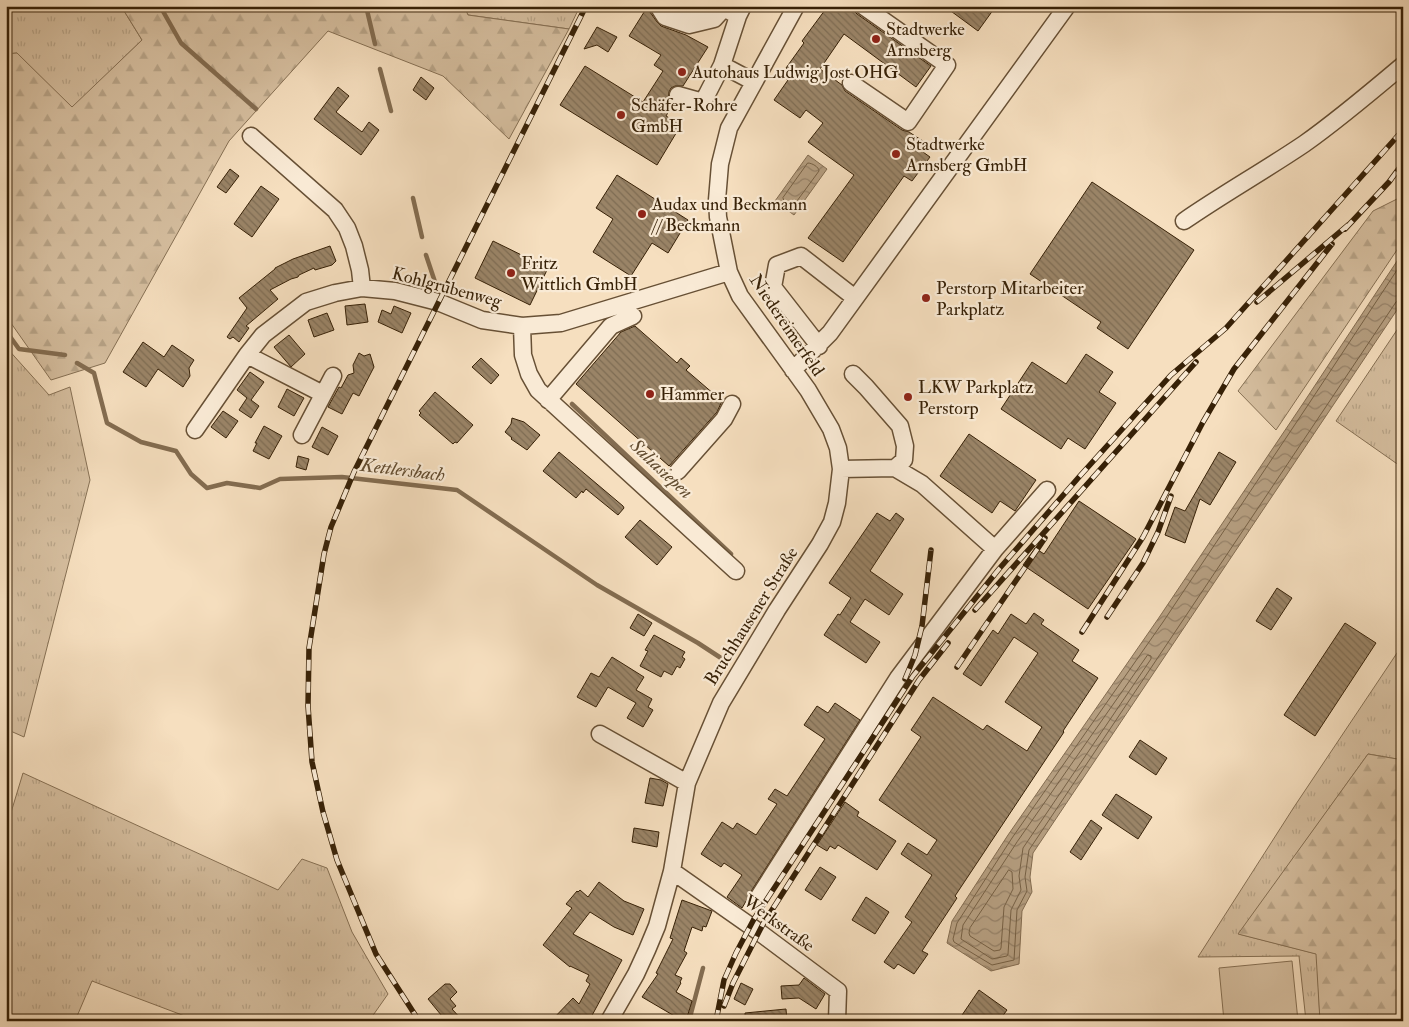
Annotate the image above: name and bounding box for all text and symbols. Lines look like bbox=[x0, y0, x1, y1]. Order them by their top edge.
place label: Stadtwerke Arnsberg bbox=[885, 18, 965, 62]
marker: Stadtwerke Arnsberg bbox=[870, 33, 882, 45]
place label: Autohaus Ludwig Jost OHG bbox=[691, 61, 898, 84]
marker: Autohaus Ludwig Jost OHG bbox=[676, 66, 688, 78]
place label: Schäfer-Rohre GmbH bbox=[631, 94, 738, 138]
marker: Schäfer-Rohre GmbH bbox=[615, 109, 627, 121]
place label: Stadtwerke Arnsberg GmbH bbox=[905, 133, 1028, 177]
marker: Stadtwerke Arnsberg GmbH bbox=[890, 148, 902, 160]
place label: Audax und Beckmann // Beckmann bbox=[650, 193, 807, 237]
marker: Audax und Beckmann // Beckmann bbox=[636, 208, 648, 220]
place label: Fritz Wittlich GmbH bbox=[520, 252, 638, 296]
street label: Kohlgrubenweg bbox=[390, 262, 505, 313]
marker: Fritz Wittlich GmbH bbox=[505, 267, 517, 279]
street label: Niedereimerfeld bbox=[744, 270, 829, 381]
place label: Perstorp Mitarbeiter Parkplatz bbox=[936, 277, 1084, 321]
marker: Perstorp Mitarbeiter Parkplatz bbox=[920, 292, 932, 304]
place label: LKW Parkplatz Perstorp bbox=[918, 376, 1034, 420]
place label: Hammer bbox=[660, 383, 725, 406]
marker: Hammer bbox=[644, 388, 656, 400]
marker: LKW Parkplatz Perstorp bbox=[902, 391, 914, 403]
water label: Saliasiepen bbox=[624, 433, 698, 504]
water label: Kettlersbach bbox=[358, 453, 447, 487]
street label: Bruchhausener Straße bbox=[700, 542, 803, 690]
street label: Werkstraße bbox=[738, 889, 819, 957]

